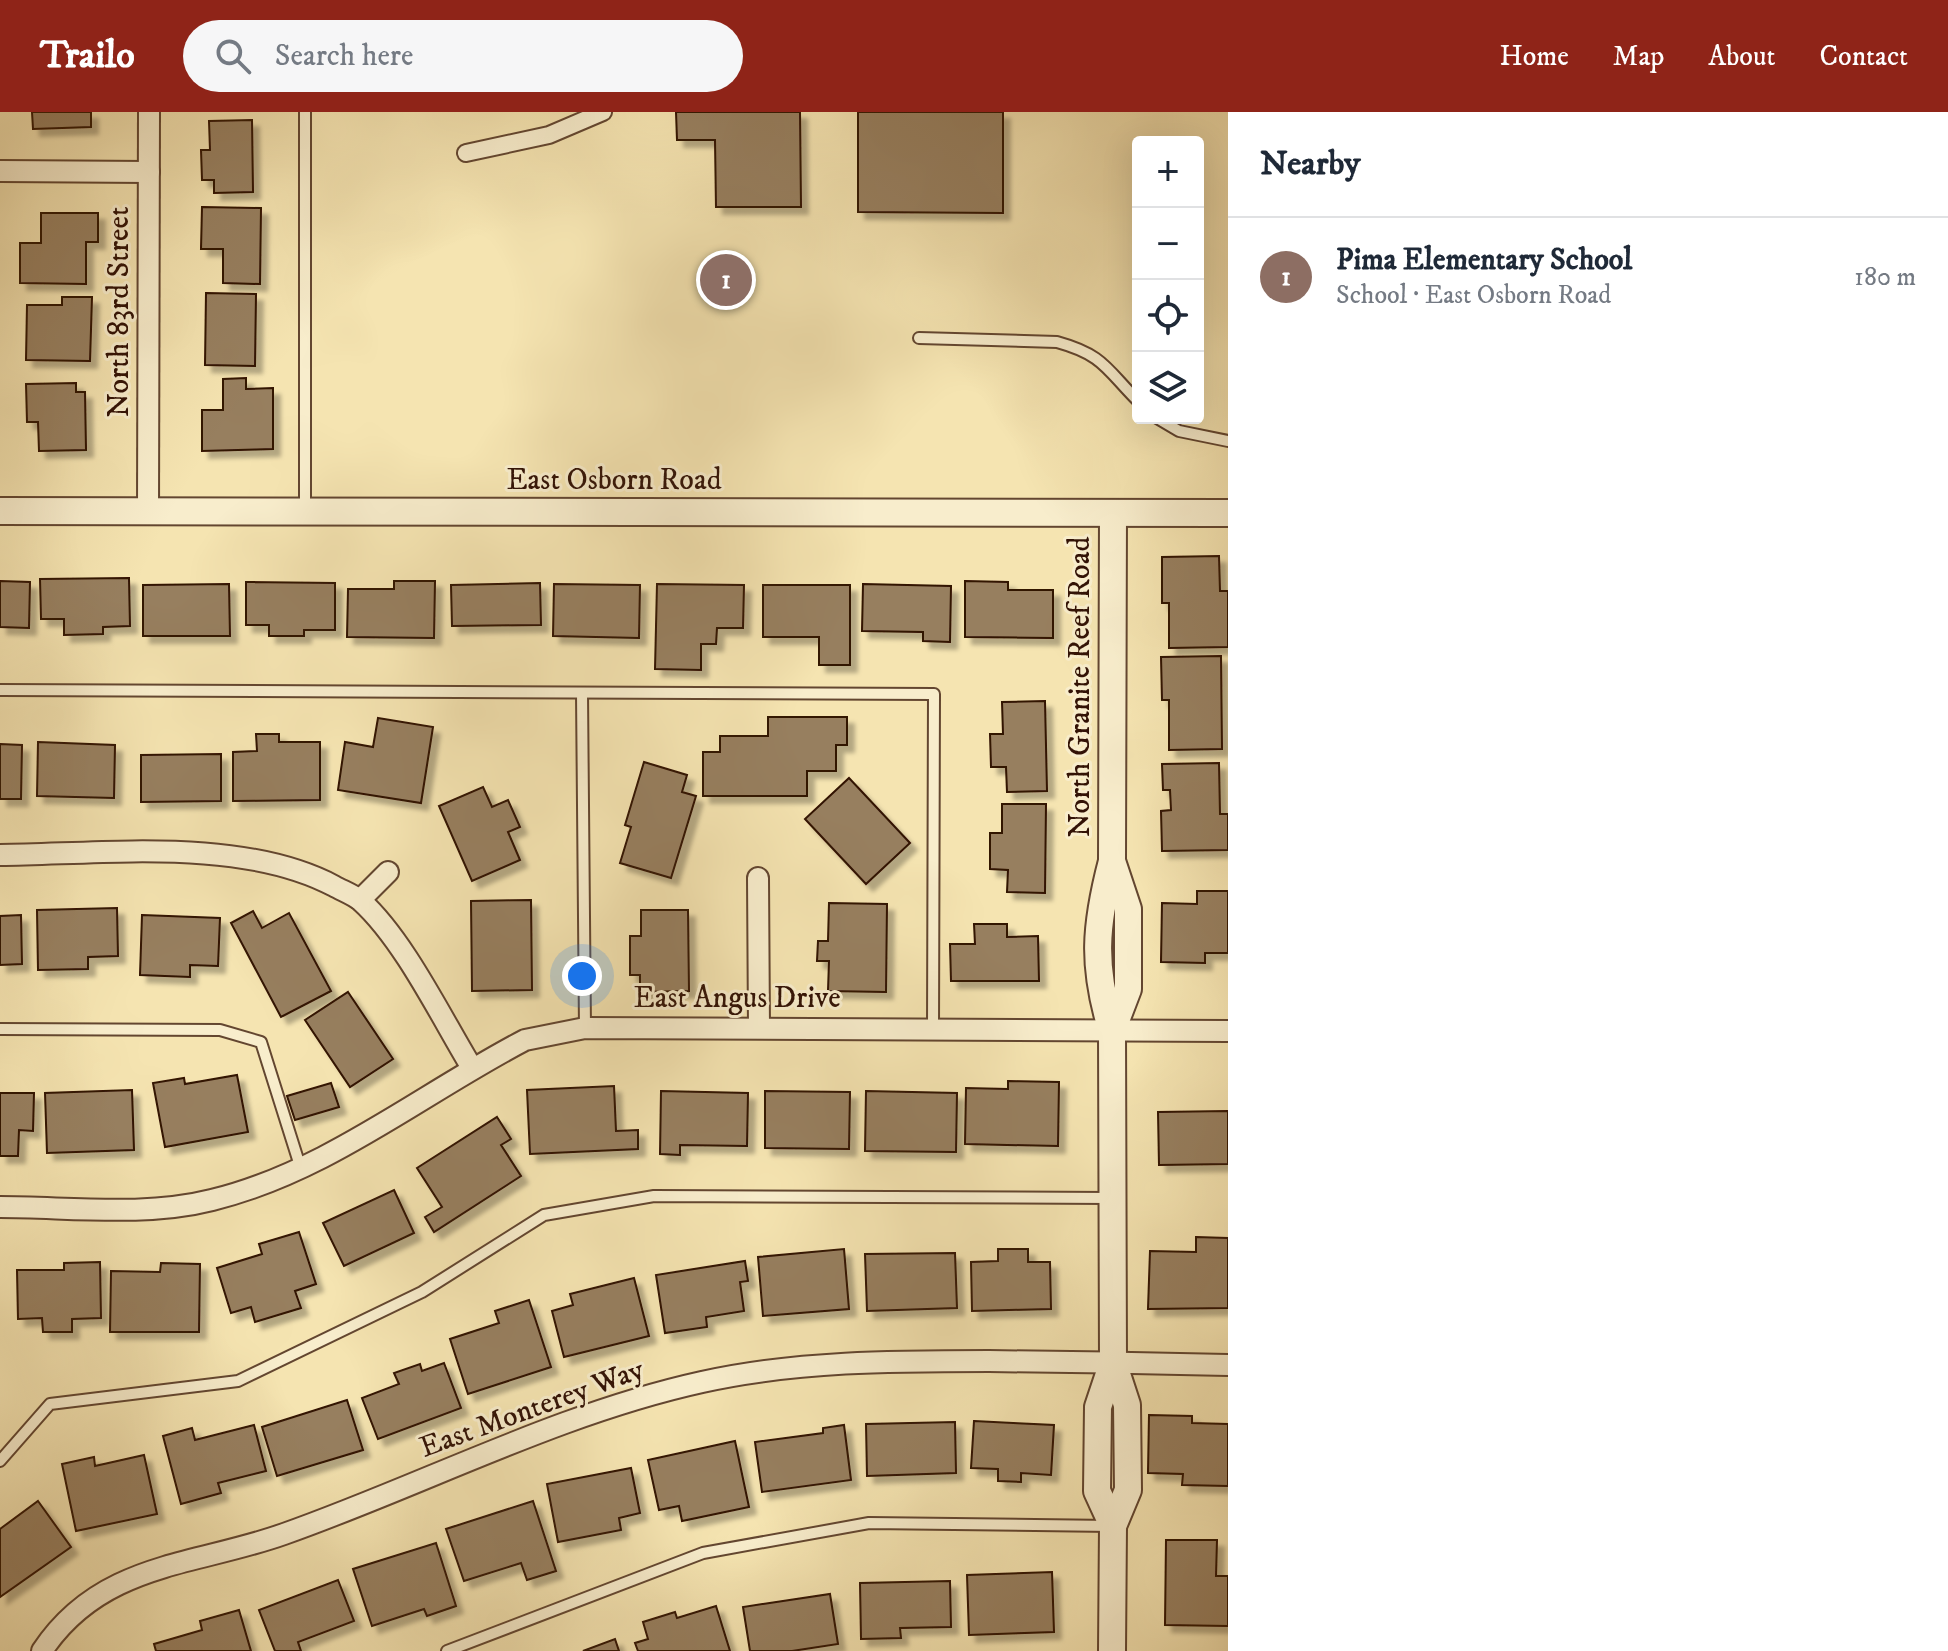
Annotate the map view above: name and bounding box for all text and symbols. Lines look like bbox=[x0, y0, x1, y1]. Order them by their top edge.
search box bbox=[183, 20, 743, 92]
text: Trailo bbox=[40, 32, 135, 80]
icon: search bbox=[211, 34, 255, 78]
text: Search here bbox=[275, 38, 413, 75]
text: Home bbox=[1500, 39, 1569, 74]
text: Map bbox=[1613, 39, 1664, 74]
text: About bbox=[1708, 39, 1775, 74]
text: Contact bbox=[1819, 39, 1908, 74]
map controls bbox=[1132, 136, 1204, 424]
button: + bbox=[1132, 136, 1204, 208]
text: Nearby bbox=[1260, 143, 1361, 185]
street label: North 83rd Street bbox=[101, 206, 138, 418]
button: − bbox=[1132, 208, 1204, 280]
text: Pima Elementary School bbox=[1336, 242, 1632, 279]
pin: 1 bbox=[700, 250, 752, 310]
text: 1 bbox=[1281, 261, 1291, 294]
text: 180 m bbox=[1854, 261, 1916, 294]
text: School · East Osborn Road bbox=[1336, 279, 1611, 312]
button: locate bbox=[1132, 280, 1204, 352]
button: layers bbox=[1132, 352, 1204, 424]
street label: East Osborn Road bbox=[506, 462, 722, 499]
street label: North Granite Reef Road bbox=[1062, 537, 1099, 837]
your location bbox=[562, 956, 602, 996]
street label: East Angus Drive bbox=[633, 980, 841, 1017]
street label: East Monterey Way bbox=[415, 1351, 650, 1467]

